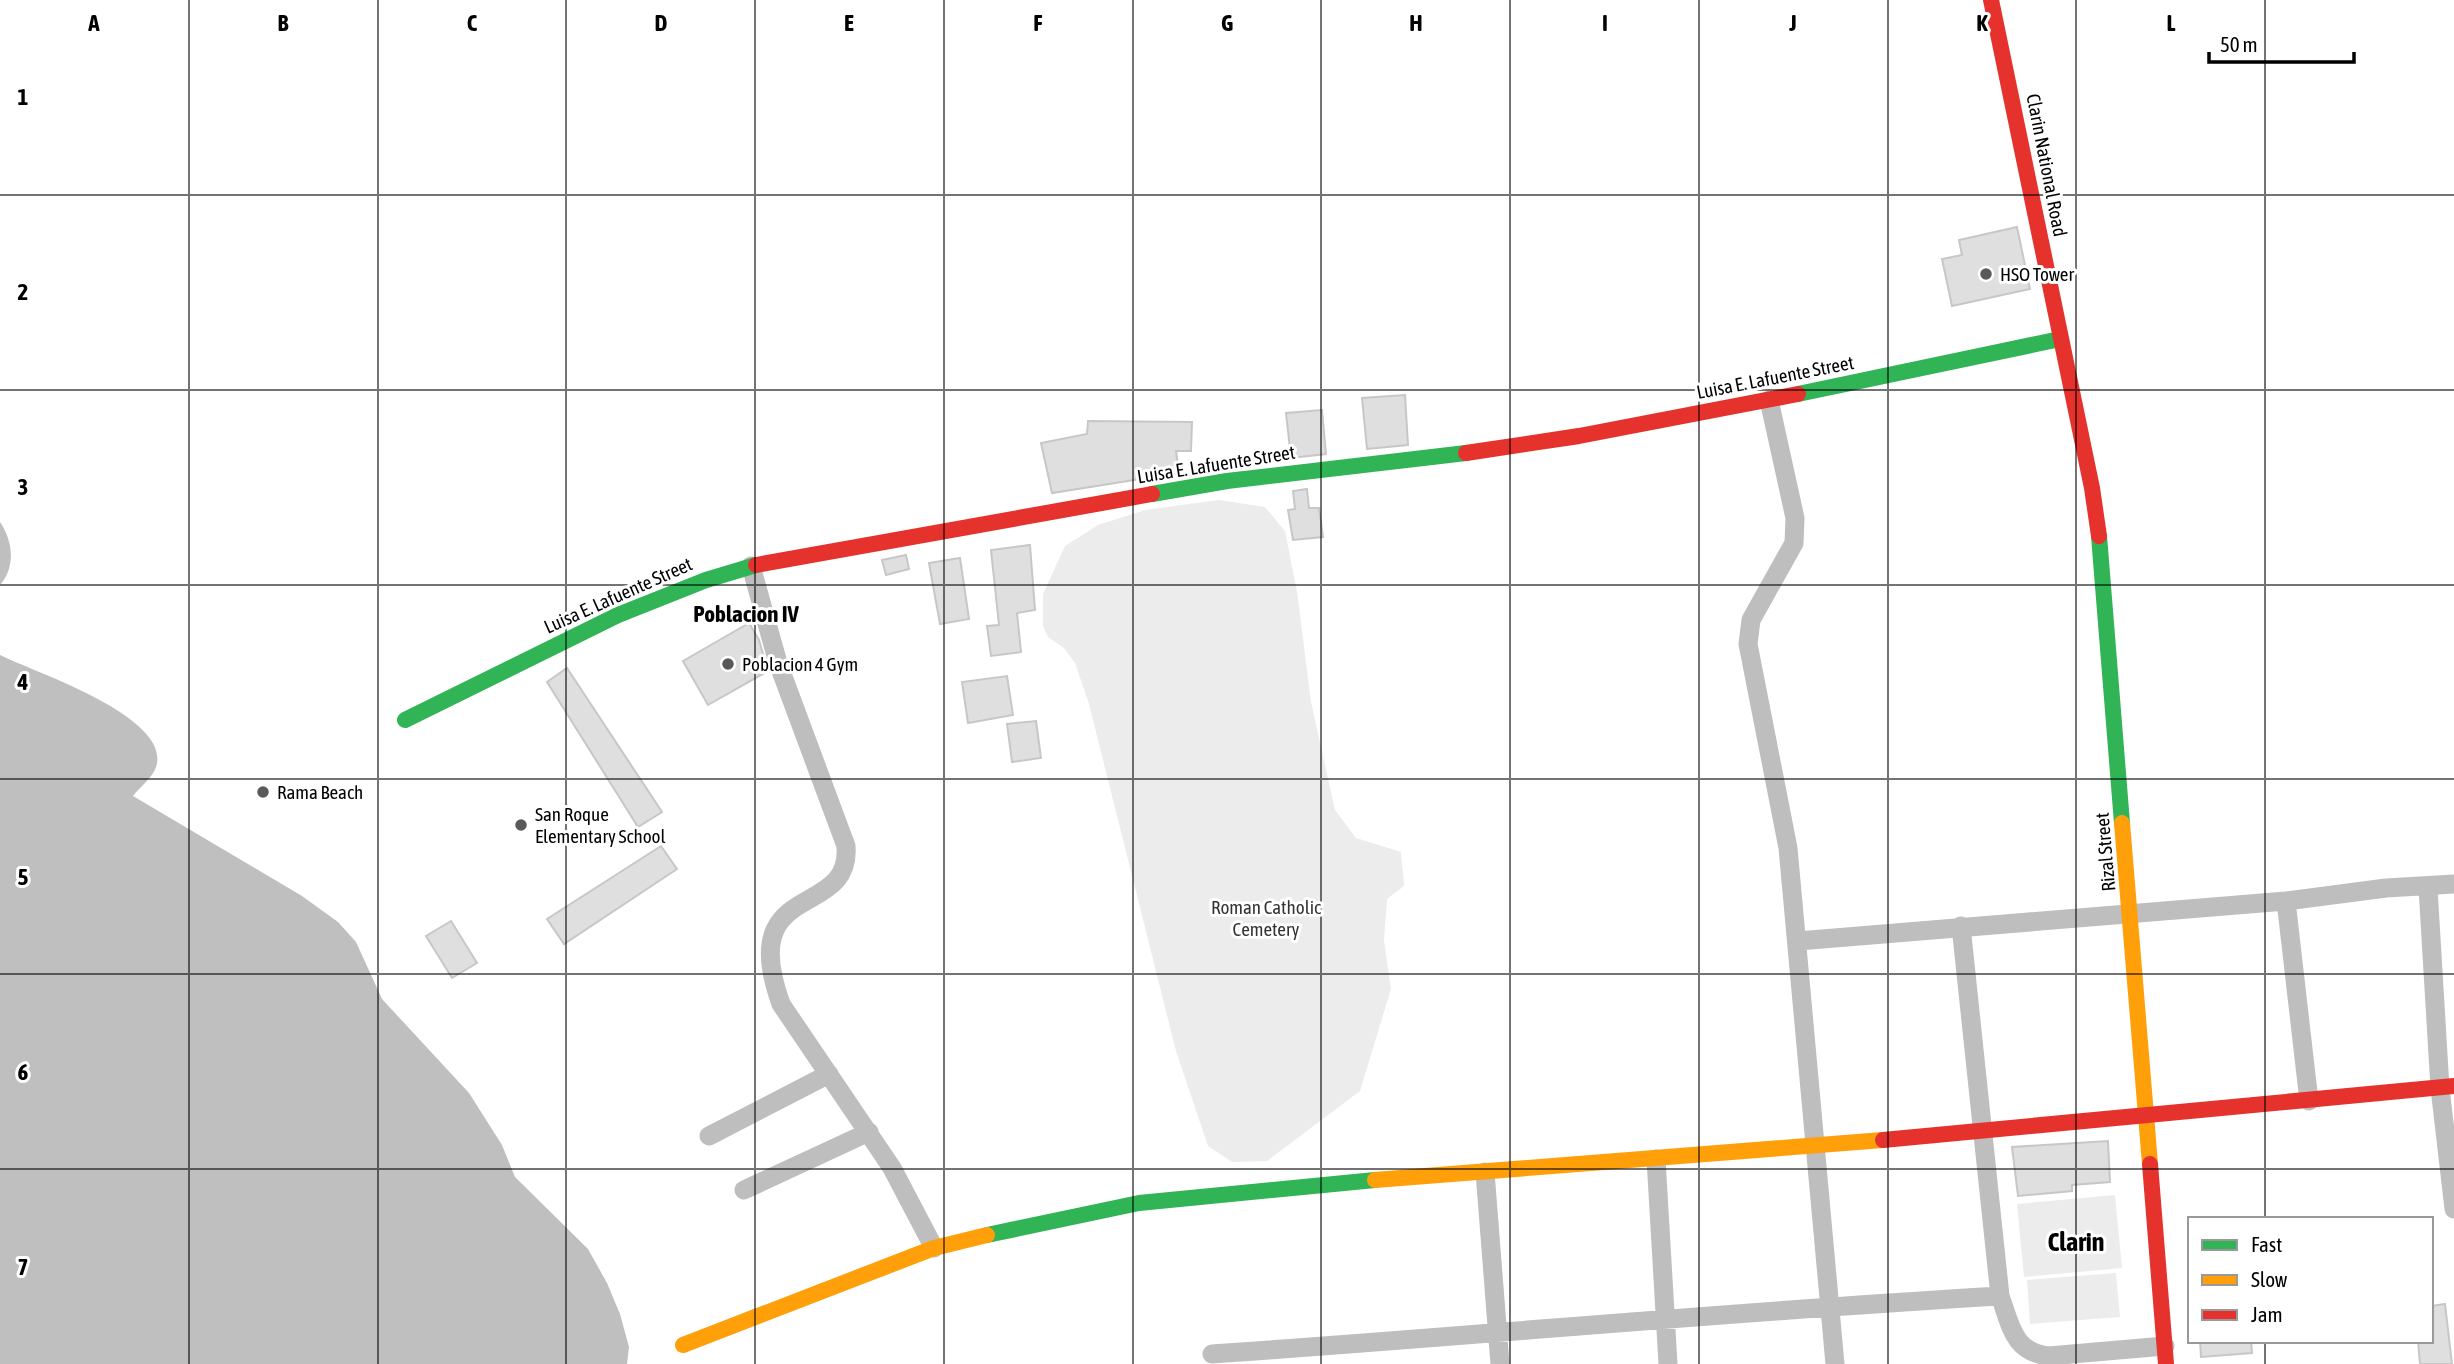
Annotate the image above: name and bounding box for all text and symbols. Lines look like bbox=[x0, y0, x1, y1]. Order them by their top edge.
text: A bbox=[87, 10, 100, 36]
text: B bbox=[278, 10, 289, 36]
text: C bbox=[467, 10, 478, 36]
text: D bbox=[655, 10, 668, 36]
text: E bbox=[844, 10, 854, 36]
text: F bbox=[1033, 10, 1043, 36]
text: G bbox=[1221, 10, 1233, 36]
text: H bbox=[1409, 10, 1423, 36]
text: I bbox=[1602, 10, 1608, 36]
text: J bbox=[1788, 10, 1797, 36]
text: K bbox=[1976, 10, 1988, 36]
text: L bbox=[2167, 10, 2176, 36]
scale bar bbox=[2209, 21, 2354, 65]
text: 50 m bbox=[2220, 32, 2258, 56]
text: 1 bbox=[18, 84, 29, 110]
street label: Clarin National Road bbox=[2022, 92, 2072, 238]
place label: HSO Tower bbox=[2000, 263, 2074, 285]
marker: HSO Tower bbox=[1978, 266, 1994, 282]
text: 2 bbox=[18, 279, 28, 305]
street label: Luisa E. Lafuente Street bbox=[1694, 351, 1856, 403]
street label: Luisa E. Lafuente Street bbox=[1135, 441, 1297, 487]
text: 3 bbox=[18, 474, 28, 500]
street label: Luisa E. Lafuente Street bbox=[541, 552, 695, 638]
district label: Poblacion IV bbox=[693, 601, 800, 627]
place label: Poblacion 4 Gym bbox=[742, 653, 858, 675]
marker: Poblacion 4 Gym bbox=[720, 656, 736, 672]
text: 4 bbox=[17, 669, 29, 695]
place label: Rama Beach bbox=[277, 781, 363, 803]
marker: Rama Beach bbox=[255, 784, 271, 800]
place label: San Roque Elementary School bbox=[535, 803, 666, 847]
street label: Rizal Street bbox=[2091, 812, 2119, 892]
marker: San Roque Elementary School bbox=[513, 817, 529, 833]
text: 5 bbox=[18, 864, 29, 890]
park label: Roman Catholic Cemetery bbox=[1211, 896, 1322, 940]
text: 6 bbox=[18, 1059, 29, 1085]
legend bbox=[2188, 1217, 2433, 1343]
district label: Clarin bbox=[2048, 1227, 2104, 1257]
text: Fast bbox=[2251, 1232, 2282, 1256]
text: 7 bbox=[18, 1254, 28, 1280]
text: Slow bbox=[2251, 1267, 2288, 1291]
text: Jam bbox=[2251, 1302, 2283, 1326]

